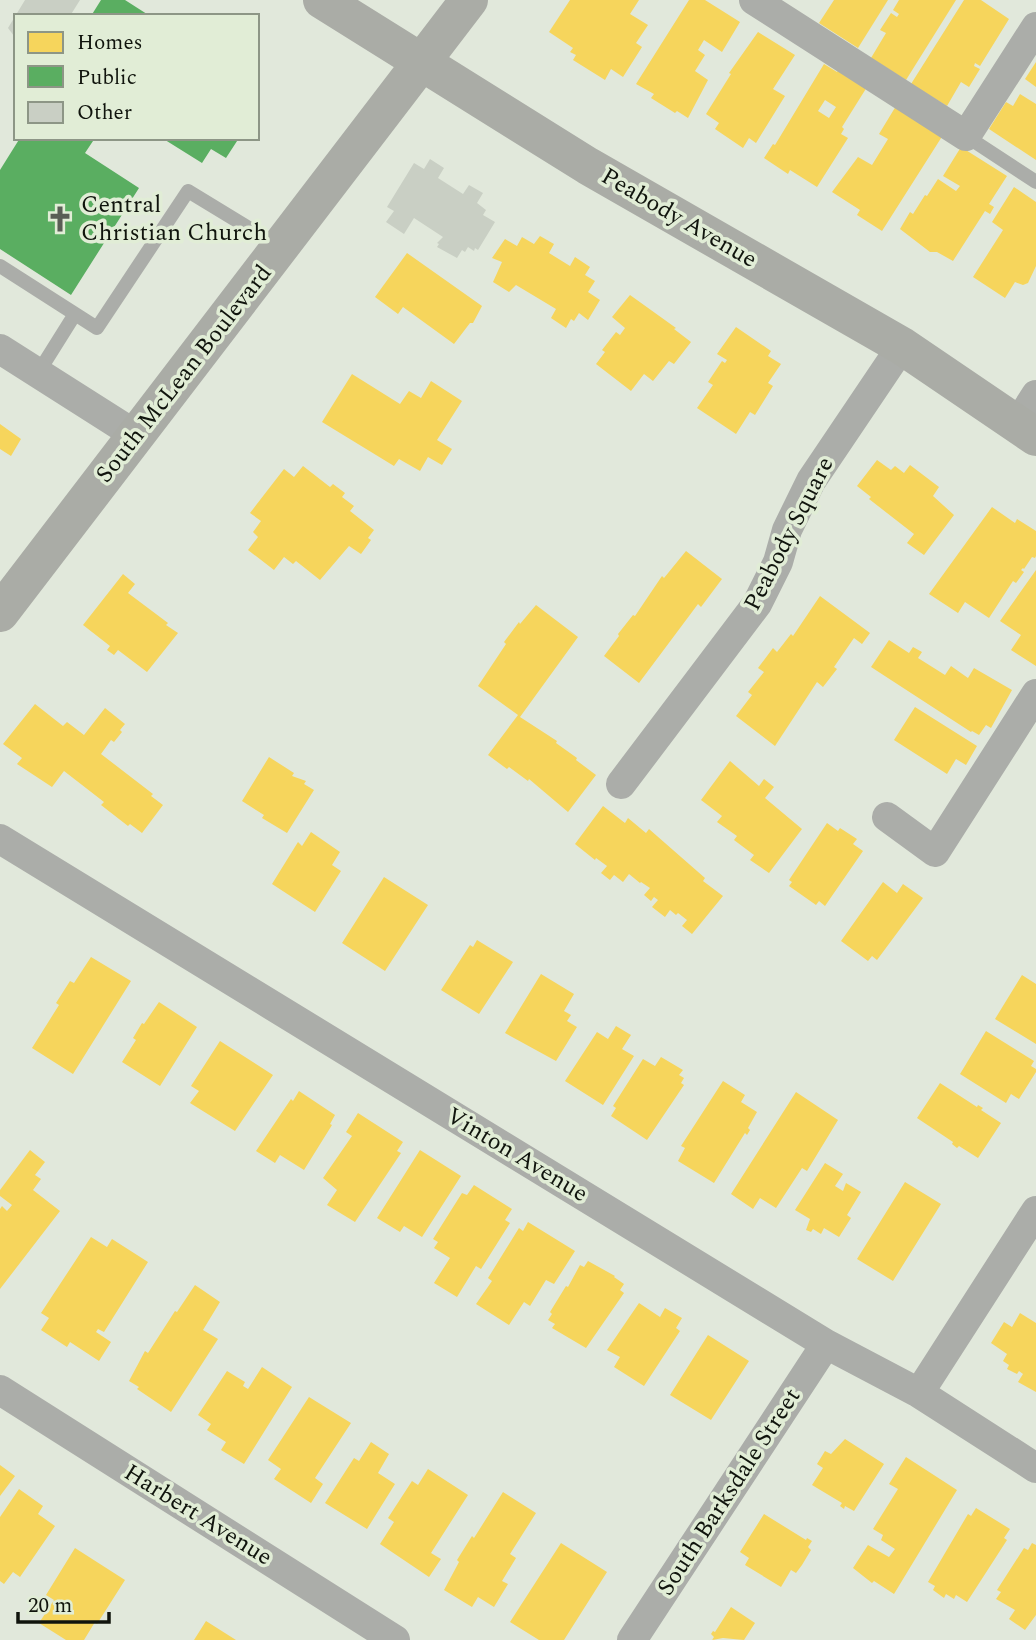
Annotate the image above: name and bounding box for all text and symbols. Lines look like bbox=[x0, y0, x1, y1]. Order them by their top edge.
legend bbox=[14, 14, 259, 140]
text: Homes bbox=[77, 27, 143, 59]
text: Public bbox=[77, 62, 137, 94]
text: Other bbox=[77, 97, 132, 129]
street label: Peabody Avenue bbox=[594, 159, 764, 277]
place label: Central Christian Church bbox=[81, 187, 267, 251]
church icon: Central Christian Church bbox=[45, 204, 75, 234]
street label: South McLean Boulevard bbox=[87, 257, 281, 491]
street label: Peabody Square bbox=[735, 451, 843, 617]
street label: Vinton Avenue bbox=[439, 1098, 595, 1212]
street label: South Barksdale Street bbox=[648, 1381, 810, 1603]
street label: Harbert Avenue bbox=[117, 1455, 279, 1575]
scale bar bbox=[18, 1580, 108, 1624]
text: 20 m bbox=[28, 1590, 72, 1622]

